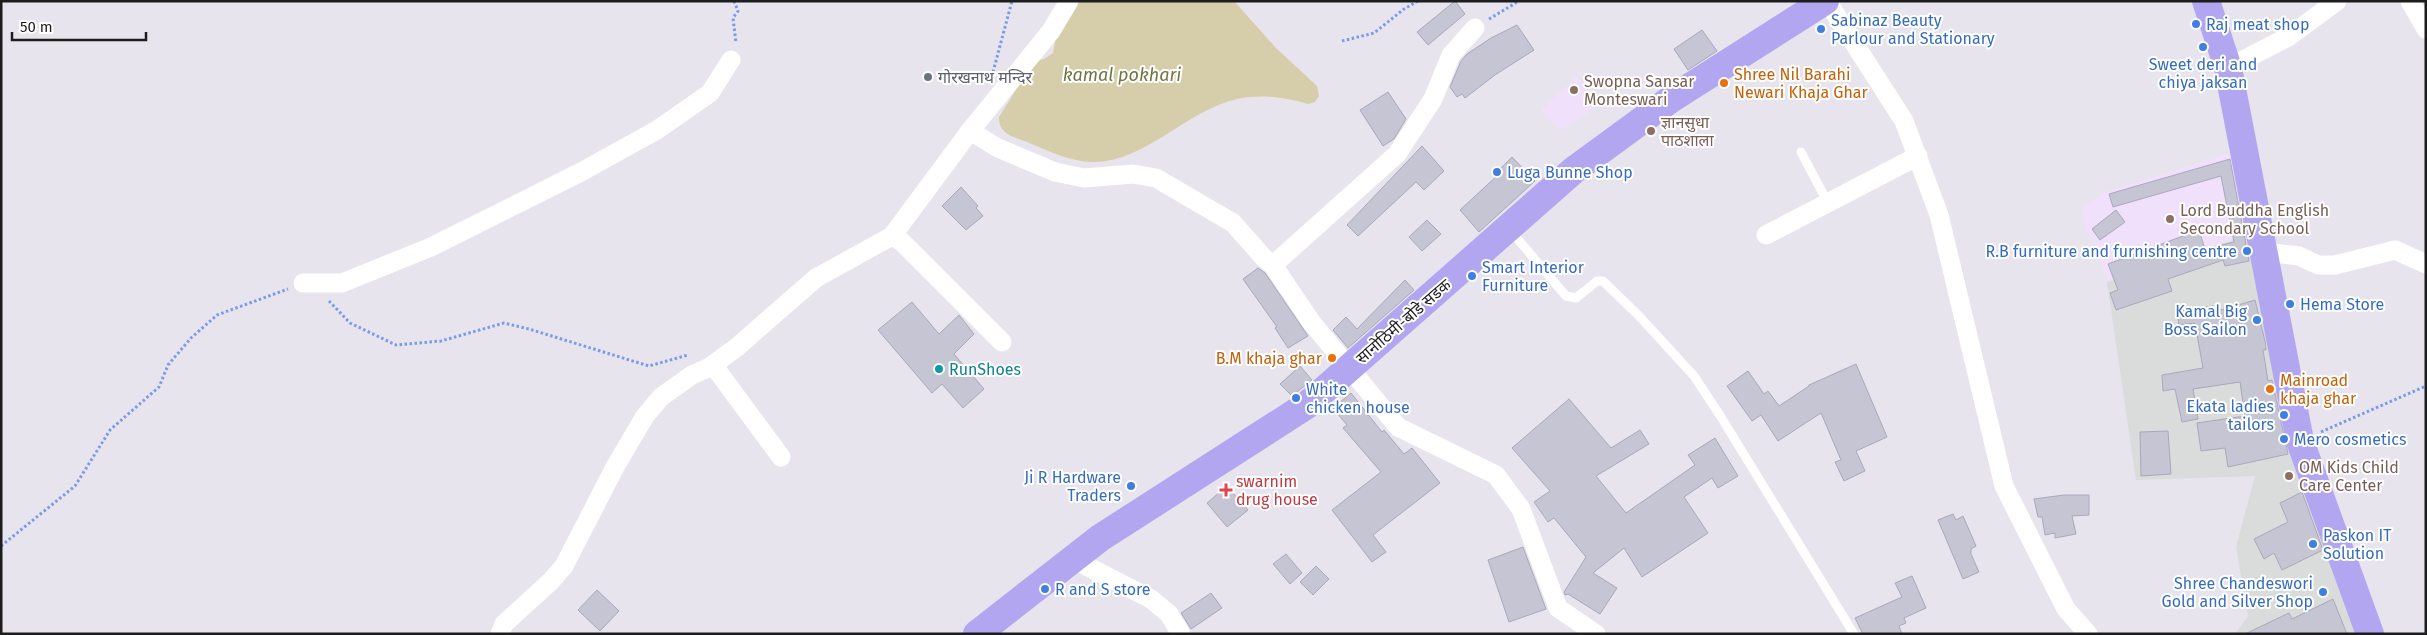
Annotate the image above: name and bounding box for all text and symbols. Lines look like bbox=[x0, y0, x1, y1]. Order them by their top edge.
scale bar bbox=[12, 10, 146, 42]
place label: Sabinaz Beauty Parlour and Stationary bbox=[1831, 11, 1995, 48]
place label: Raj meat shop bbox=[2206, 15, 2309, 34]
text: 50 m bbox=[20, 18, 53, 36]
marker: Raj meat shop bbox=[2190, 18, 2202, 30]
marker: Sabinaz Beauty Parlour and Stationary bbox=[1815, 23, 1827, 35]
marker: Sweet deri and chiya jaksan bbox=[2197, 41, 2209, 53]
place label: Sweet deri and chiya jaksan bbox=[2149, 55, 2257, 92]
water label: kamal pokhari bbox=[1063, 64, 1181, 86]
place label: Shree Nil Barahi Newari Khaja Ghar bbox=[1734, 65, 1869, 102]
place label: गोरखनाथ मन्दिर bbox=[938, 68, 1032, 87]
marker: गोरखनाथ मन्दिर bbox=[922, 71, 934, 83]
place label: Swopna Sansar Monteswari bbox=[1584, 72, 1695, 109]
marker: Shree Nil Barahi Newari Khaja Ghar bbox=[1718, 77, 1730, 89]
marker: Swopna Sansar Monteswari bbox=[1568, 84, 1580, 96]
place label: ज्ञानसुधा पाठशाला bbox=[1661, 113, 1714, 150]
marker: ज्ञानसुधा पाठशाला bbox=[1645, 125, 1657, 137]
place label: Luga Bunne Shop bbox=[1507, 163, 1633, 182]
marker: Luga Bunne Shop bbox=[1491, 166, 1503, 178]
place label: Lord Buddha English Secondary School bbox=[2180, 201, 2329, 238]
marker: Lord Buddha English Secondary School bbox=[2164, 213, 2176, 225]
place label: R.B furniture and furnishing centre bbox=[1985, 242, 2237, 261]
marker: R.B furniture and furnishing centre bbox=[2241, 245, 2253, 257]
place label: Smart Interior Furniture bbox=[1482, 258, 1585, 295]
marker: Smart Interior Furniture bbox=[1466, 270, 1478, 282]
street label: सानोठिमी-बोडे सडक bbox=[1352, 275, 1455, 368]
place label: Hema Store bbox=[2300, 295, 2384, 314]
marker: Hema Store bbox=[2284, 298, 2296, 310]
place label: Kamal Big Boss Sailon bbox=[2164, 302, 2248, 339]
marker: Kamal Big Boss Sailon bbox=[2251, 314, 2263, 326]
place label: B.M khaja ghar bbox=[1216, 349, 1323, 368]
marker: B.M khaja ghar bbox=[1326, 352, 1338, 364]
place label: RunShoes bbox=[949, 360, 1021, 379]
marker: RunShoes bbox=[933, 363, 945, 375]
place label: Mainroad khaja ghar bbox=[2280, 371, 2357, 408]
place label: White chicken house bbox=[1306, 380, 1410, 417]
marker: Mainroad khaja ghar bbox=[2264, 383, 2276, 395]
marker: White chicken house bbox=[1290, 392, 1302, 404]
place label: Ekata ladies tailors bbox=[2187, 397, 2274, 434]
marker: Ekata ladies tailors bbox=[2278, 409, 2290, 421]
place label: Mero cosmetics bbox=[2294, 430, 2406, 449]
marker: Mero cosmetics bbox=[2278, 433, 2290, 445]
place label: OM Kids Child Care Center bbox=[2299, 458, 2399, 495]
place label: Ji R Hardware Traders bbox=[1024, 468, 1121, 505]
marker: OM Kids Child Care Center bbox=[2283, 470, 2295, 482]
place label: swarnim drug house bbox=[1236, 472, 1318, 509]
marker: Ji R Hardware Traders bbox=[1125, 480, 1137, 492]
marker: swarnim drug house bbox=[1220, 484, 1232, 496]
place label: Paskon IT Solution bbox=[2323, 526, 2392, 563]
marker: Paskon IT Solution bbox=[2307, 538, 2319, 550]
place label: Shree Chandeswori Gold and Silver Shop bbox=[2162, 574, 2313, 611]
place label: R and S store bbox=[1055, 580, 1151, 599]
marker: R and S store bbox=[1039, 583, 1051, 595]
marker: Shree Chandeswori Gold and Silver Shop bbox=[2317, 586, 2329, 598]

